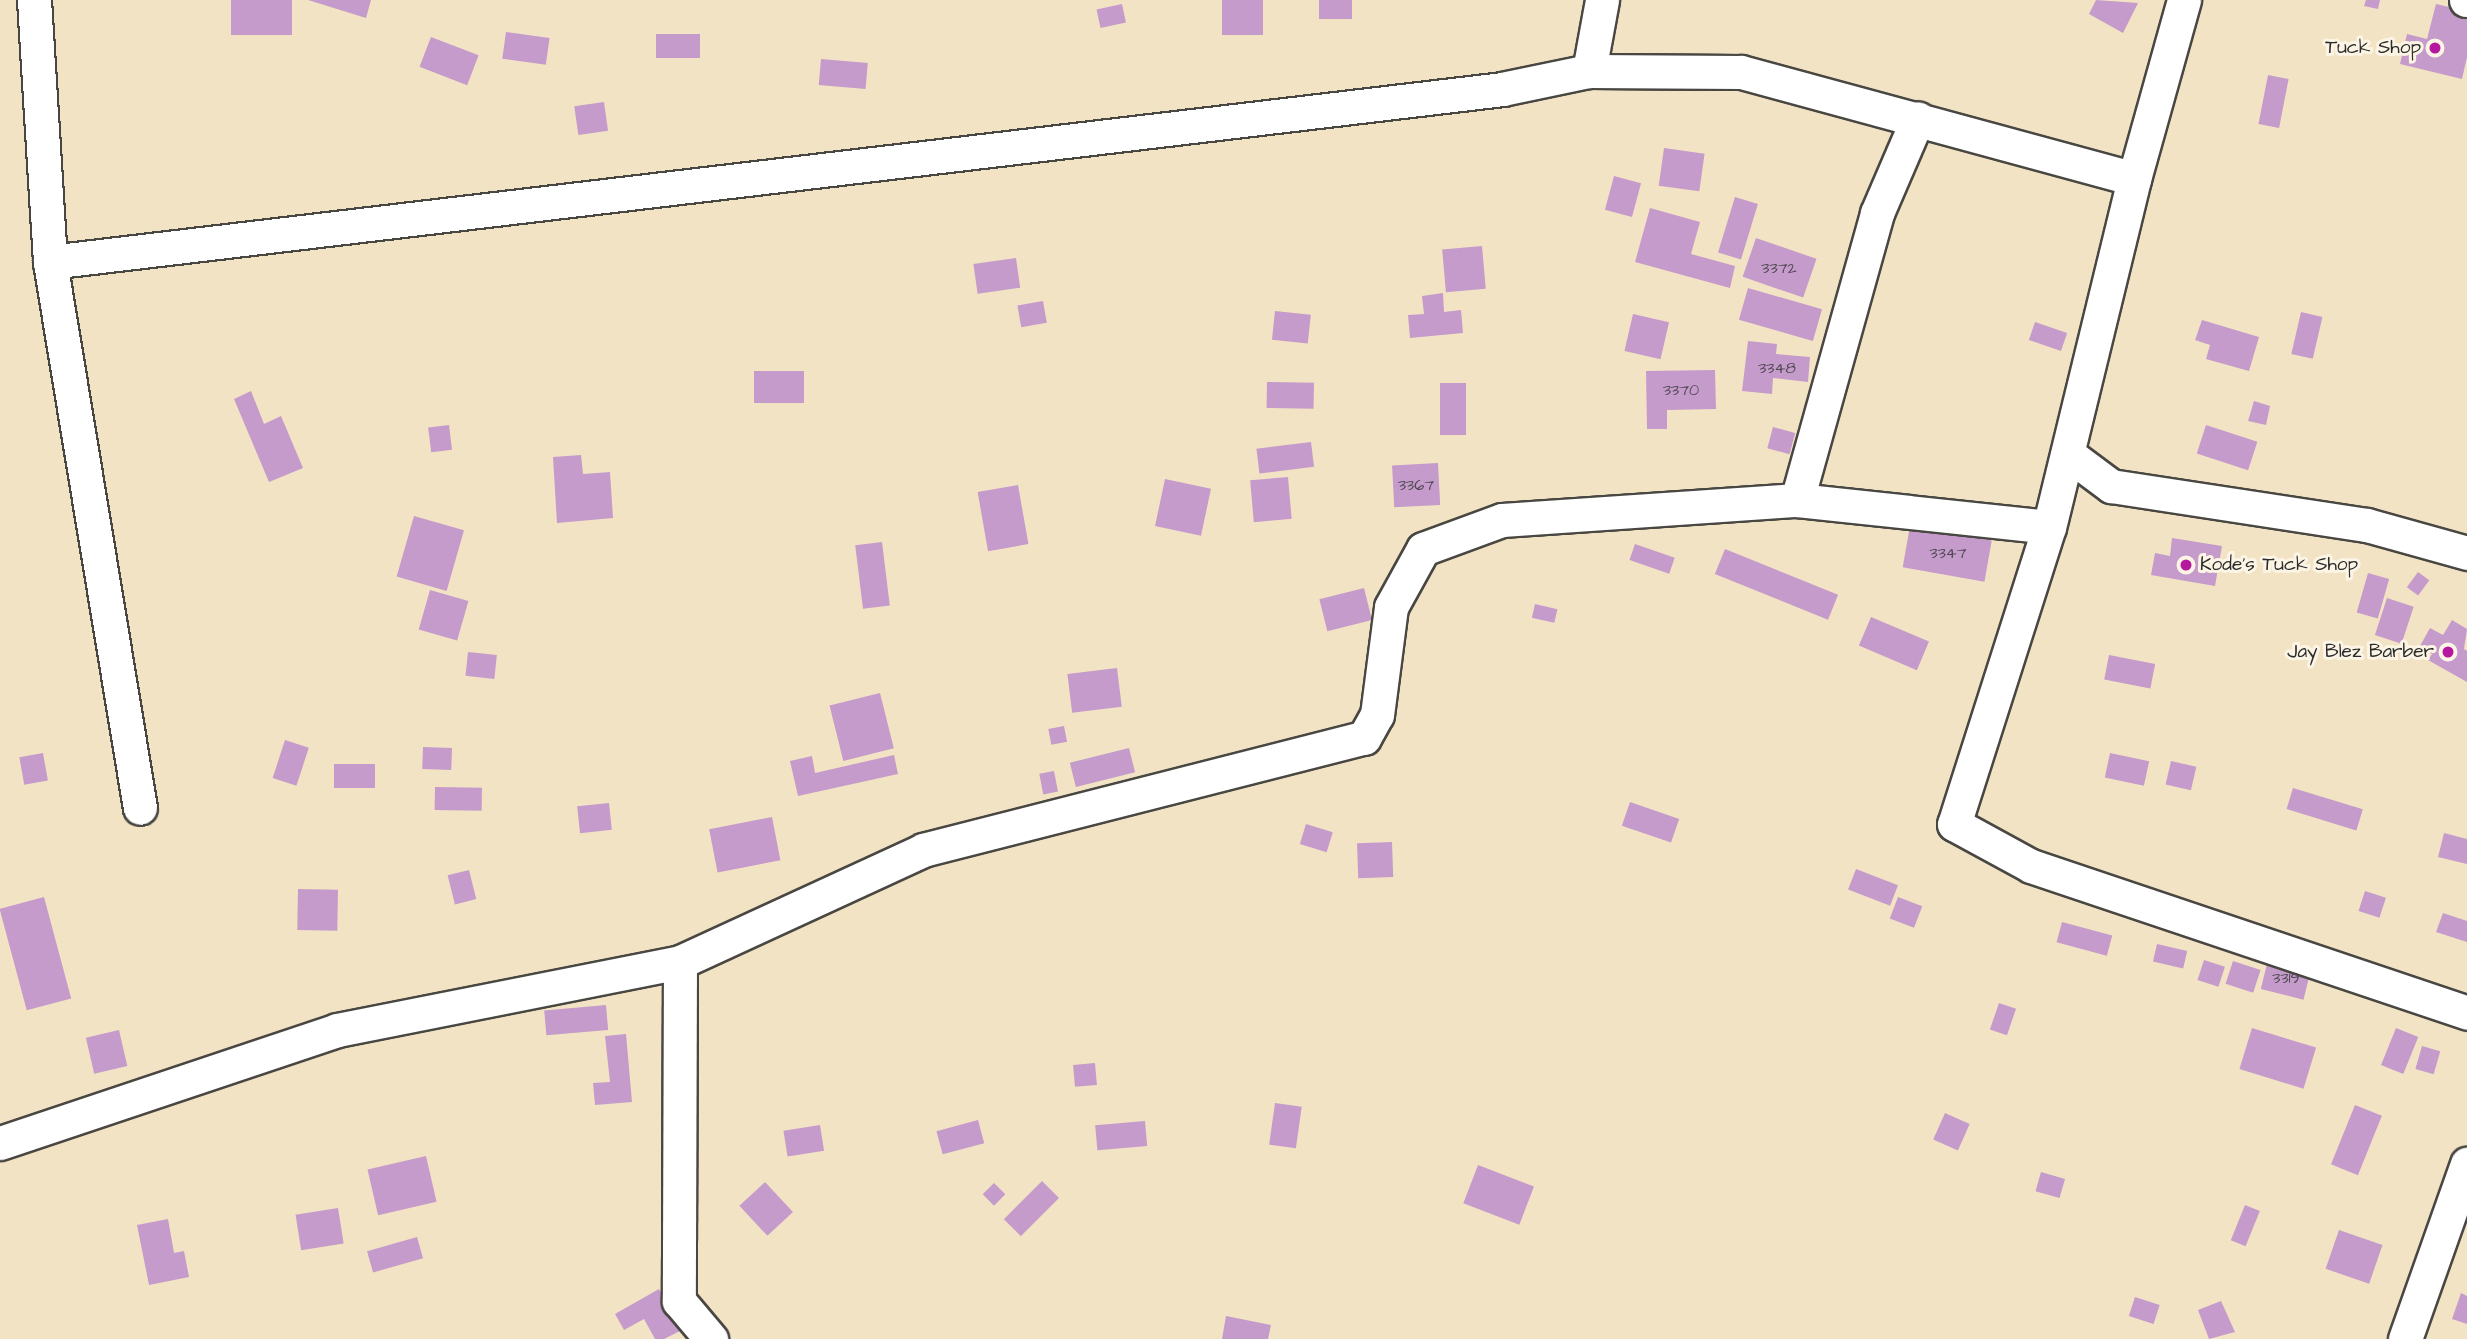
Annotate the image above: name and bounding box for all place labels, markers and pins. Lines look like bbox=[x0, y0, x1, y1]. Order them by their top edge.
place label: Tuck Shop bbox=[2325, 37, 2421, 59]
marker: Tuck Shop bbox=[2427, 40, 2443, 56]
place label: Kode's Tuck Shop bbox=[2200, 554, 2358, 576]
marker: Kode's Tuck Shop bbox=[2178, 557, 2194, 573]
place label: Jay Blez Barber bbox=[2287, 641, 2434, 663]
marker: Jay Blez Barber bbox=[2440, 644, 2456, 660]

